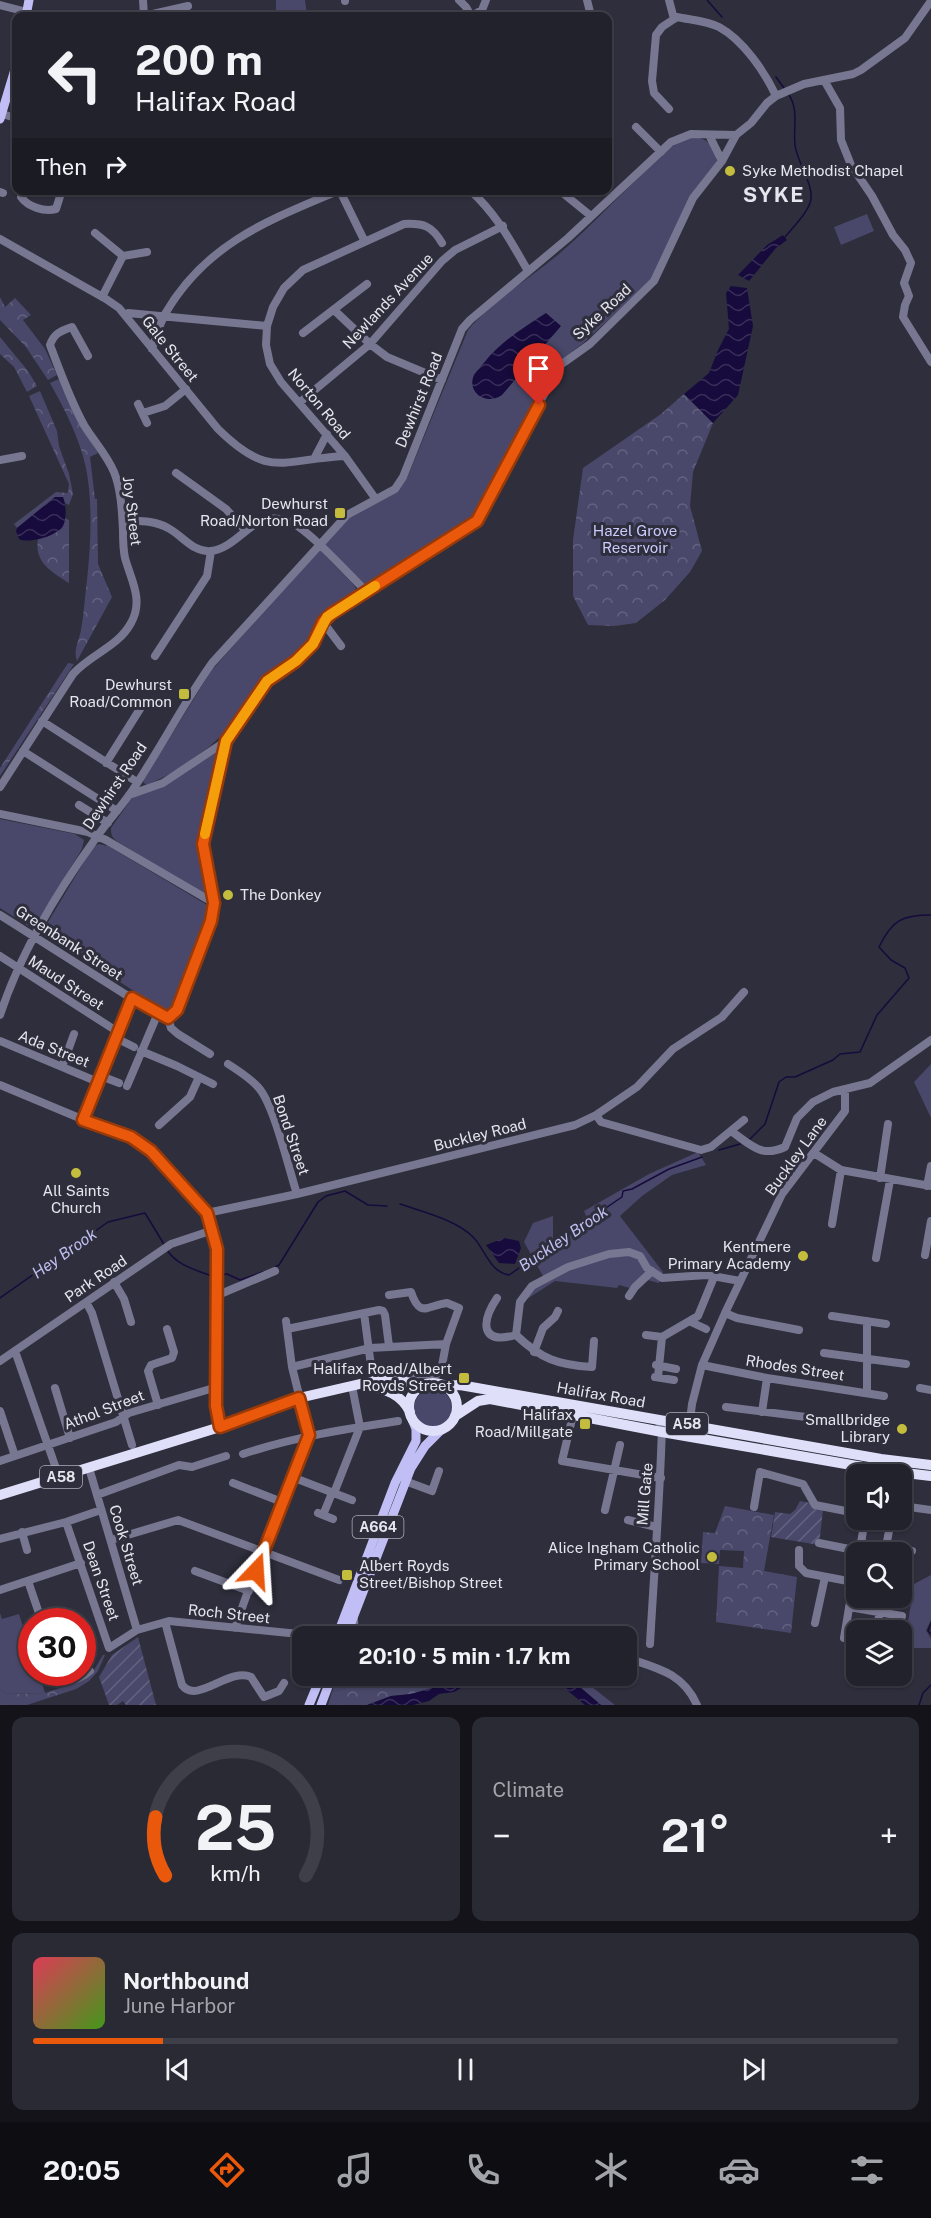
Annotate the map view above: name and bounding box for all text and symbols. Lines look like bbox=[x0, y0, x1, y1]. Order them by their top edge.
text: 200 m bbox=[135, 35, 263, 84]
icon: left bbox=[36, 36, 114, 114]
text: Halifax Road bbox=[135, 85, 296, 117]
icon: right bbox=[99, 150, 132, 183]
text: Then bbox=[36, 154, 87, 180]
place label: Syke Methodist Chapel bbox=[742, 162, 903, 179]
marker: Syke Methodist Chapel bbox=[723, 164, 737, 178]
district label: SYKE bbox=[743, 182, 805, 207]
street label: Newlands Avenue bbox=[339, 249, 436, 352]
street label: Syke Road bbox=[569, 280, 634, 343]
street label: Gale Street bbox=[139, 313, 202, 385]
pin bbox=[513, 343, 564, 405]
street label: Dewhirst Road bbox=[392, 350, 445, 450]
icon: arrive bbox=[522, 352, 555, 385]
street label: Norton Road bbox=[285, 365, 354, 443]
street label: Joy Street bbox=[120, 475, 145, 547]
place label: Dewhurst Road/Norton Road bbox=[200, 495, 328, 529]
marker: Dewhurst Road/Norton Road bbox=[333, 506, 347, 520]
park label: Hazel Grove Reservoir bbox=[593, 522, 677, 556]
place label: Dewhurst Road/Common bbox=[69, 676, 172, 710]
marker: Dewhurst Road/Common bbox=[177, 687, 191, 701]
street label: Dewhirst Road bbox=[79, 739, 150, 832]
place label: The Donkey bbox=[240, 886, 322, 903]
marker: The Donkey bbox=[221, 888, 235, 902]
street label: Greenbank Street bbox=[13, 902, 126, 984]
street label: Maud Street bbox=[25, 952, 107, 1013]
street label: Ada Street bbox=[16, 1027, 92, 1071]
street label: Bond Street bbox=[270, 1093, 313, 1177]
street label: Buckley Lane bbox=[761, 1113, 830, 1198]
street label: Buckley Road bbox=[432, 1115, 528, 1154]
marker: All Saints Church bbox=[69, 1166, 83, 1180]
place label: All Saints Church bbox=[43, 1182, 110, 1216]
water label: Buckley Brook bbox=[515, 1201, 612, 1275]
water label: Hey Brook bbox=[28, 1224, 101, 1283]
place label: Kentmere Primary Academy bbox=[668, 1238, 791, 1272]
marker: Kentmere Primary Academy bbox=[796, 1249, 810, 1263]
street label: Park Road bbox=[61, 1252, 130, 1306]
street label: Rhodes Street bbox=[745, 1351, 846, 1384]
place label: Halifax Road/Albert Royds Street bbox=[313, 1360, 452, 1394]
marker: Halifax Road/Albert Royds Street bbox=[457, 1371, 471, 1385]
street label: Halifax Road bbox=[555, 1378, 647, 1411]
street label: Athol Street bbox=[61, 1386, 147, 1433]
place label: Halifax Road/Millgate bbox=[475, 1406, 573, 1440]
place label: Smallbridge Library bbox=[805, 1411, 890, 1445]
road number: A58 bbox=[666, 1413, 708, 1435]
marker: Halifax Road/Millgate bbox=[578, 1417, 592, 1431]
marker: Smallbridge Library bbox=[895, 1422, 909, 1436]
street label: Mill Gate bbox=[633, 1462, 656, 1526]
map controls bbox=[846, 1464, 912, 1686]
button: sound bbox=[846, 1464, 912, 1530]
road number: A58 bbox=[40, 1466, 82, 1488]
street label: Cook Street bbox=[106, 1503, 147, 1587]
road number: A664 bbox=[352, 1516, 404, 1538]
street label: Dean Street bbox=[80, 1539, 123, 1623]
position arrow bbox=[224, 1539, 288, 1603]
place label: Alice Ingham Catholic Primary School bbox=[548, 1539, 700, 1573]
button: search bbox=[846, 1542, 912, 1608]
marker: Alice Ingham Catholic Primary School bbox=[705, 1550, 719, 1564]
place label: Albert Royds Street/Bishop Street bbox=[359, 1557, 503, 1591]
marker: Albert Royds Street/Bishop Street bbox=[340, 1568, 354, 1582]
street label: Roch Street bbox=[187, 1601, 271, 1626]
speed limit sign: 30 bbox=[18, 1608, 96, 1686]
button: layers bbox=[846, 1620, 912, 1686]
text: 20:10 · 5 min · 1.7 km bbox=[358, 1643, 571, 1669]
text: Climate bbox=[493, 1778, 564, 1802]
text: 25 bbox=[195, 1791, 277, 1864]
text: 21° bbox=[661, 1809, 730, 1862]
text: − bbox=[493, 1817, 511, 1855]
text: + bbox=[880, 1817, 898, 1855]
text: km/h bbox=[211, 1861, 261, 1886]
text: Northbound bbox=[123, 1968, 249, 1994]
text: June Harbor bbox=[123, 1994, 235, 2018]
icon: previous bbox=[161, 2053, 194, 2086]
icon: pause bbox=[449, 2053, 482, 2086]
icon: next bbox=[737, 2053, 770, 2086]
icon: directions bbox=[206, 2149, 248, 2191]
icon: music bbox=[334, 2149, 376, 2191]
icon: phone bbox=[462, 2149, 504, 2191]
icon: climate bbox=[590, 2149, 632, 2191]
icon: car bbox=[718, 2149, 760, 2191]
icon: filters bbox=[846, 2149, 888, 2191]
text: 20:05 bbox=[43, 2154, 120, 2186]

